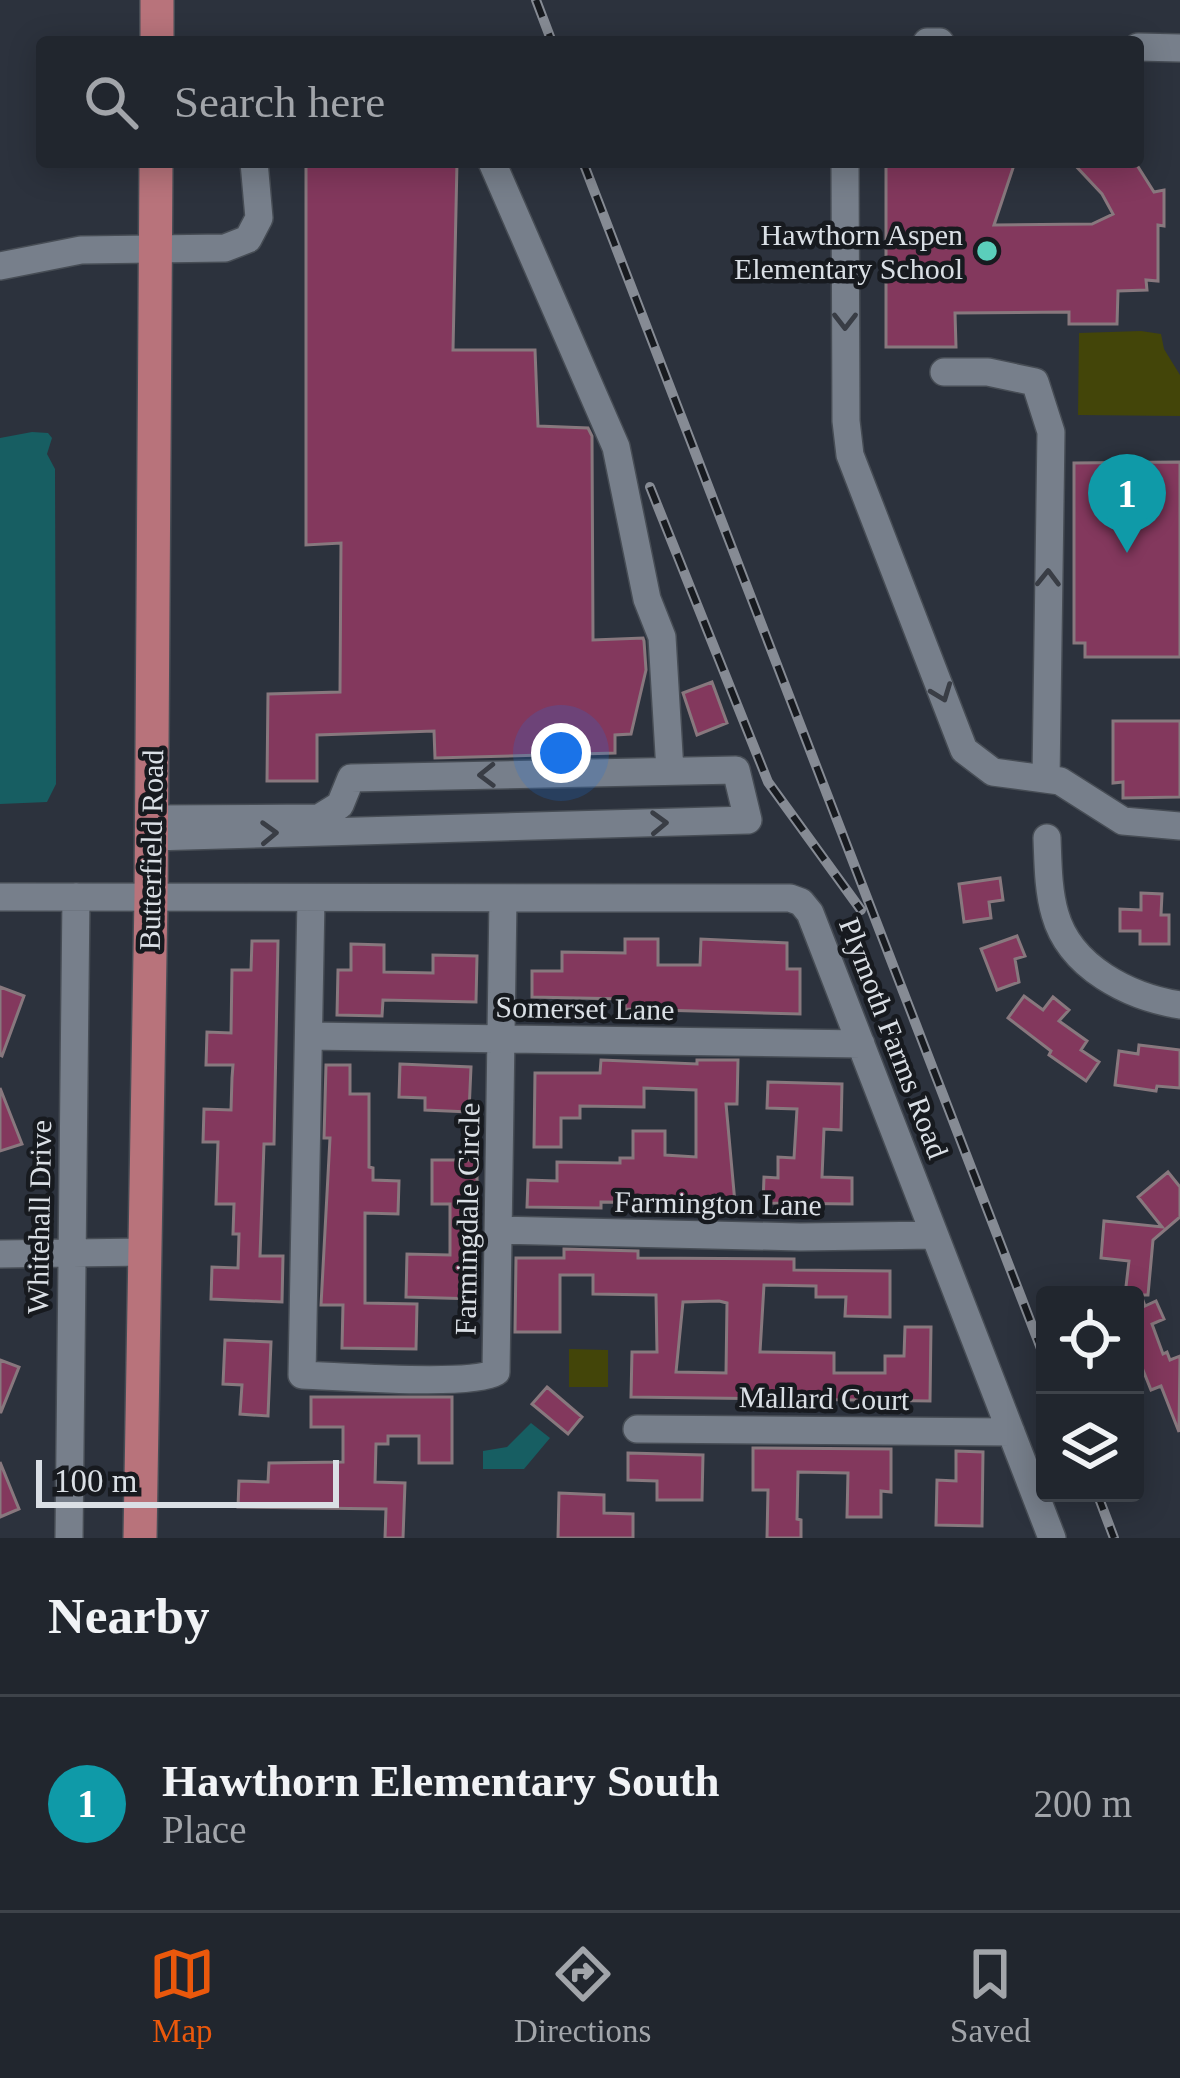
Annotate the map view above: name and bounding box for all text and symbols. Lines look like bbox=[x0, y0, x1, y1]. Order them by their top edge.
search box bbox=[36, 36, 1144, 168]
icon: search bbox=[78, 69, 144, 135]
text: Search here bbox=[174, 77, 385, 127]
place label: Hawthorn Aspen Elementary School bbox=[734, 218, 963, 285]
marker: Hawthorn Aspen Elementary School bbox=[974, 238, 1000, 264]
one-way arrow bbox=[832, 313, 858, 331]
pin: 1 bbox=[1088, 454, 1166, 553]
one-way arrow bbox=[1035, 568, 1061, 587]
one-way arrow bbox=[928, 682, 953, 703]
your location bbox=[531, 723, 591, 783]
street label: Butterfield Road bbox=[133, 749, 169, 951]
one-way arrow bbox=[477, 762, 495, 788]
one-way arrow bbox=[650, 810, 669, 836]
one-way arrow bbox=[260, 821, 279, 847]
street label: Plymoth Farms Road bbox=[833, 913, 955, 1163]
street label: Somerset Lane bbox=[495, 990, 675, 1026]
street label: Farmingdale Circle bbox=[448, 1103, 486, 1335]
street label: Whitehall Drive bbox=[21, 1120, 57, 1314]
street label: Farmington Lane bbox=[614, 1185, 822, 1221]
map controls bbox=[1036, 1286, 1144, 1502]
button: locate bbox=[1036, 1286, 1144, 1394]
street label: Mallard Court bbox=[738, 1380, 910, 1416]
button: layers bbox=[1036, 1394, 1144, 1502]
scale bar bbox=[36, 1454, 339, 1507]
text: 100 m bbox=[54, 1463, 137, 1499]
text: Nearby bbox=[48, 1588, 209, 1644]
text: Hawthorn Elementary South bbox=[162, 1756, 720, 1806]
text: 1 bbox=[77, 1782, 97, 1825]
text: 200 m bbox=[1033, 1782, 1132, 1825]
text: Place bbox=[162, 1808, 246, 1851]
tab: Map bbox=[149, 1941, 215, 2050]
tab: Directions bbox=[514, 1941, 651, 2050]
tab: Saved bbox=[950, 1941, 1031, 2050]

